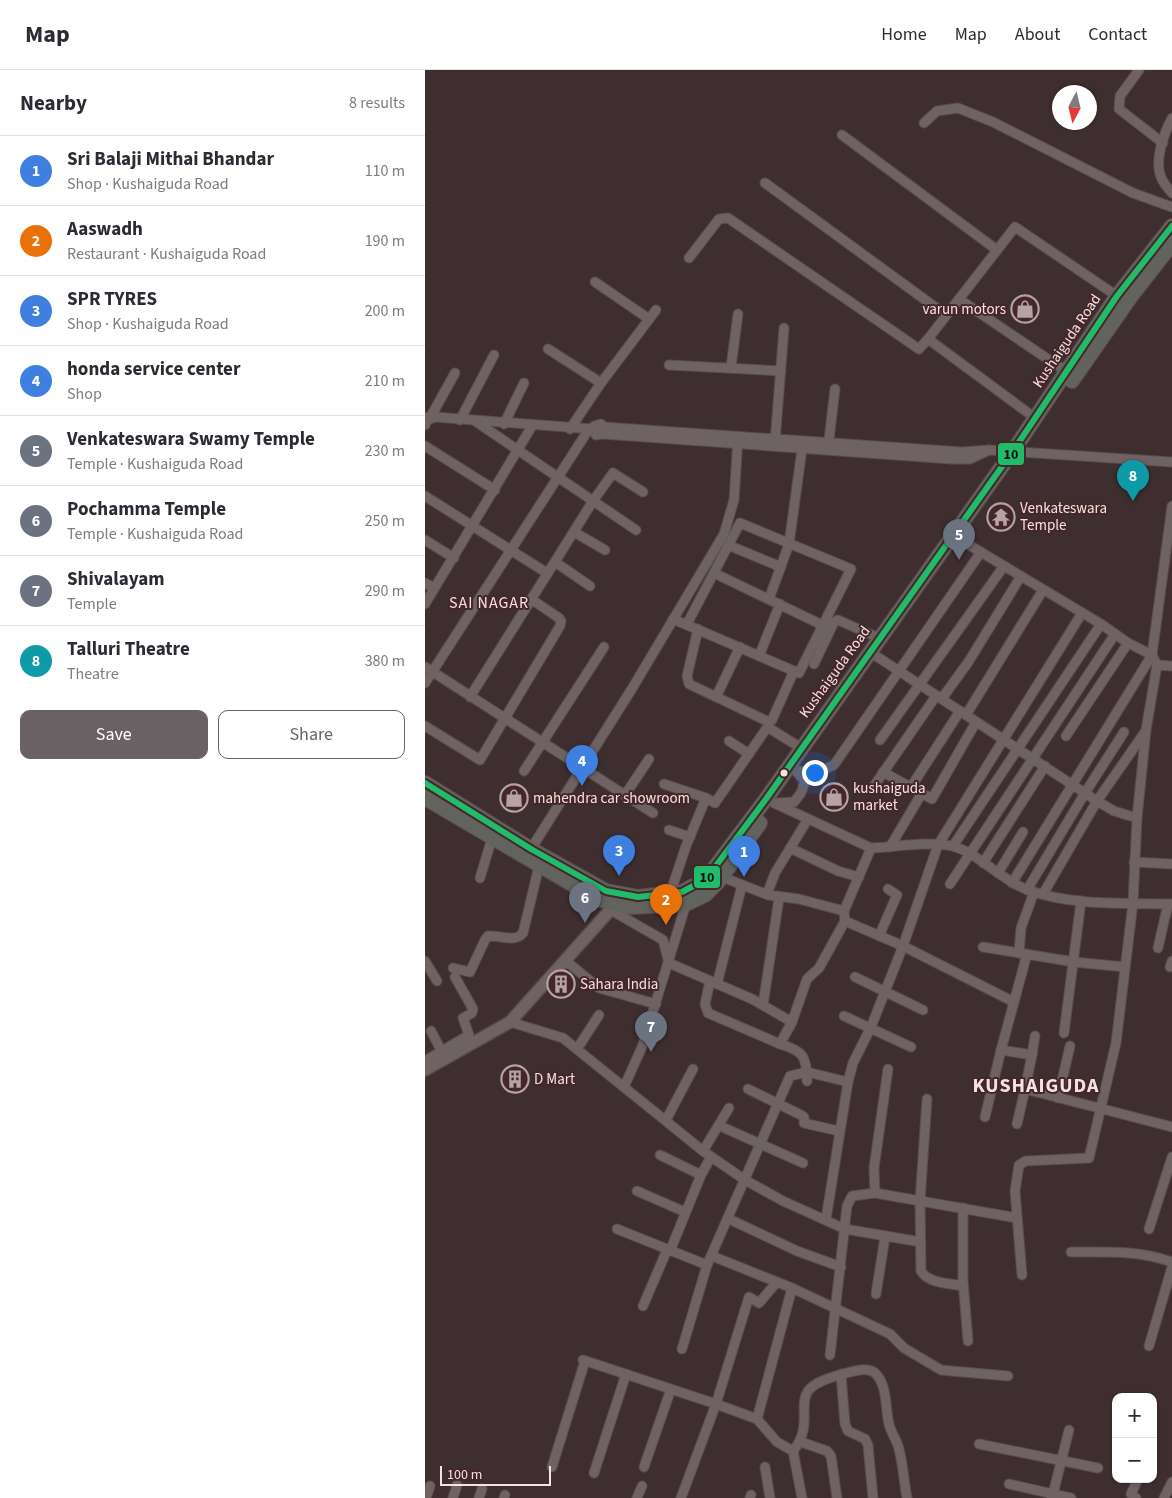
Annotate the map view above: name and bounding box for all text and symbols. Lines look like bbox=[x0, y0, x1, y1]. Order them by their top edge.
text: Map bbox=[25, 17, 70, 52]
text: Home bbox=[881, 22, 927, 47]
text: Map bbox=[955, 22, 987, 47]
text: About bbox=[1015, 22, 1060, 47]
text: Contact bbox=[1088, 22, 1147, 47]
north arrow bbox=[1052, 85, 1097, 130]
text: Nearby bbox=[20, 88, 87, 118]
text: 8 results bbox=[349, 92, 405, 114]
text: Sri Balaji Mithai Bhandar bbox=[67, 146, 274, 173]
text: 1 bbox=[32, 160, 40, 182]
text: 110 m bbox=[365, 160, 405, 182]
text: Shop · Kushaiguda Road bbox=[67, 173, 229, 195]
text: Aaswadh bbox=[67, 216, 143, 243]
text: 2 bbox=[32, 230, 40, 252]
text: 190 m bbox=[365, 230, 405, 252]
text: Restaurant · Kushaiguda Road bbox=[67, 243, 266, 265]
text: SPR TYRES bbox=[67, 286, 157, 313]
street label: Kushaiguda Road bbox=[1028, 290, 1106, 392]
shop icon: varun motors bbox=[1010, 294, 1040, 324]
place label: varun motors bbox=[922, 299, 1006, 320]
text: 3 bbox=[32, 300, 40, 322]
text: 200 m bbox=[365, 300, 405, 322]
text: Shop · Kushaiguda Road bbox=[67, 313, 229, 335]
text: honda service center bbox=[67, 356, 241, 383]
text: 4 bbox=[32, 370, 40, 392]
text: 210 m bbox=[365, 370, 405, 392]
text: Shop bbox=[67, 383, 102, 405]
text: Venkateswara Swamy Temple bbox=[67, 426, 315, 453]
text: 5 bbox=[32, 440, 40, 462]
text: 230 m bbox=[365, 440, 405, 462]
line badge: 10 bbox=[997, 442, 1025, 466]
text: 10 bbox=[1004, 445, 1018, 465]
text: Temple · Kushaiguda Road bbox=[67, 453, 243, 475]
pin: 8 bbox=[1117, 460, 1149, 501]
text: Pochamma Temple bbox=[67, 496, 226, 523]
place label: Venkateswara Temple bbox=[1020, 498, 1107, 536]
temple icon: Venkateswara Temple bbox=[986, 502, 1016, 532]
text: 6 bbox=[32, 510, 40, 532]
text: 250 m bbox=[365, 510, 405, 532]
pin: 5 bbox=[943, 519, 975, 560]
text: Temple · Kushaiguda Road bbox=[67, 523, 243, 545]
text: Shivalayam bbox=[67, 566, 165, 593]
text: 7 bbox=[32, 580, 40, 602]
text: 290 m bbox=[365, 580, 405, 602]
district label: SAI NAGAR bbox=[449, 592, 529, 614]
text: Temple bbox=[67, 593, 117, 615]
street label: Kushaiguda Road bbox=[794, 622, 876, 722]
text: Talluri Theatre bbox=[67, 636, 190, 663]
text: 8 bbox=[32, 650, 40, 672]
text: 380 m bbox=[365, 650, 405, 672]
text: Theatre bbox=[67, 663, 119, 685]
button: Save bbox=[20, 710, 208, 759]
button: Share bbox=[218, 710, 405, 759]
pin: 4 bbox=[566, 745, 598, 786]
your location bbox=[802, 760, 828, 786]
unlabelled marker bbox=[779, 768, 789, 778]
place label: kushaiguda market bbox=[853, 778, 926, 816]
shop icon: kushaiguda market bbox=[819, 782, 849, 812]
shop icon: mahendra car showroom bbox=[499, 783, 529, 813]
place label: mahendra car showroom bbox=[533, 788, 690, 809]
pin: 3 bbox=[603, 835, 635, 876]
pin: 1 bbox=[728, 836, 760, 877]
line badge: 10 bbox=[693, 865, 721, 889]
text: 10 bbox=[700, 868, 714, 888]
pin: 6 bbox=[569, 882, 601, 923]
pin: 2 bbox=[650, 884, 682, 925]
building icon: Sahara India bbox=[546, 969, 576, 999]
place label: Sahara India bbox=[580, 974, 658, 995]
pin: 7 bbox=[635, 1011, 667, 1052]
building icon: D Mart bbox=[500, 1064, 530, 1094]
place label: D Mart bbox=[534, 1069, 575, 1090]
district label: KUSHAIGUDA bbox=[972, 1072, 1100, 1100]
map controls bbox=[1112, 1393, 1157, 1483]
button: + bbox=[1112, 1393, 1157, 1438]
button: − bbox=[1112, 1438, 1157, 1483]
scale bar bbox=[440, 1463, 551, 1486]
text: 100 m bbox=[447, 1465, 482, 1485]

